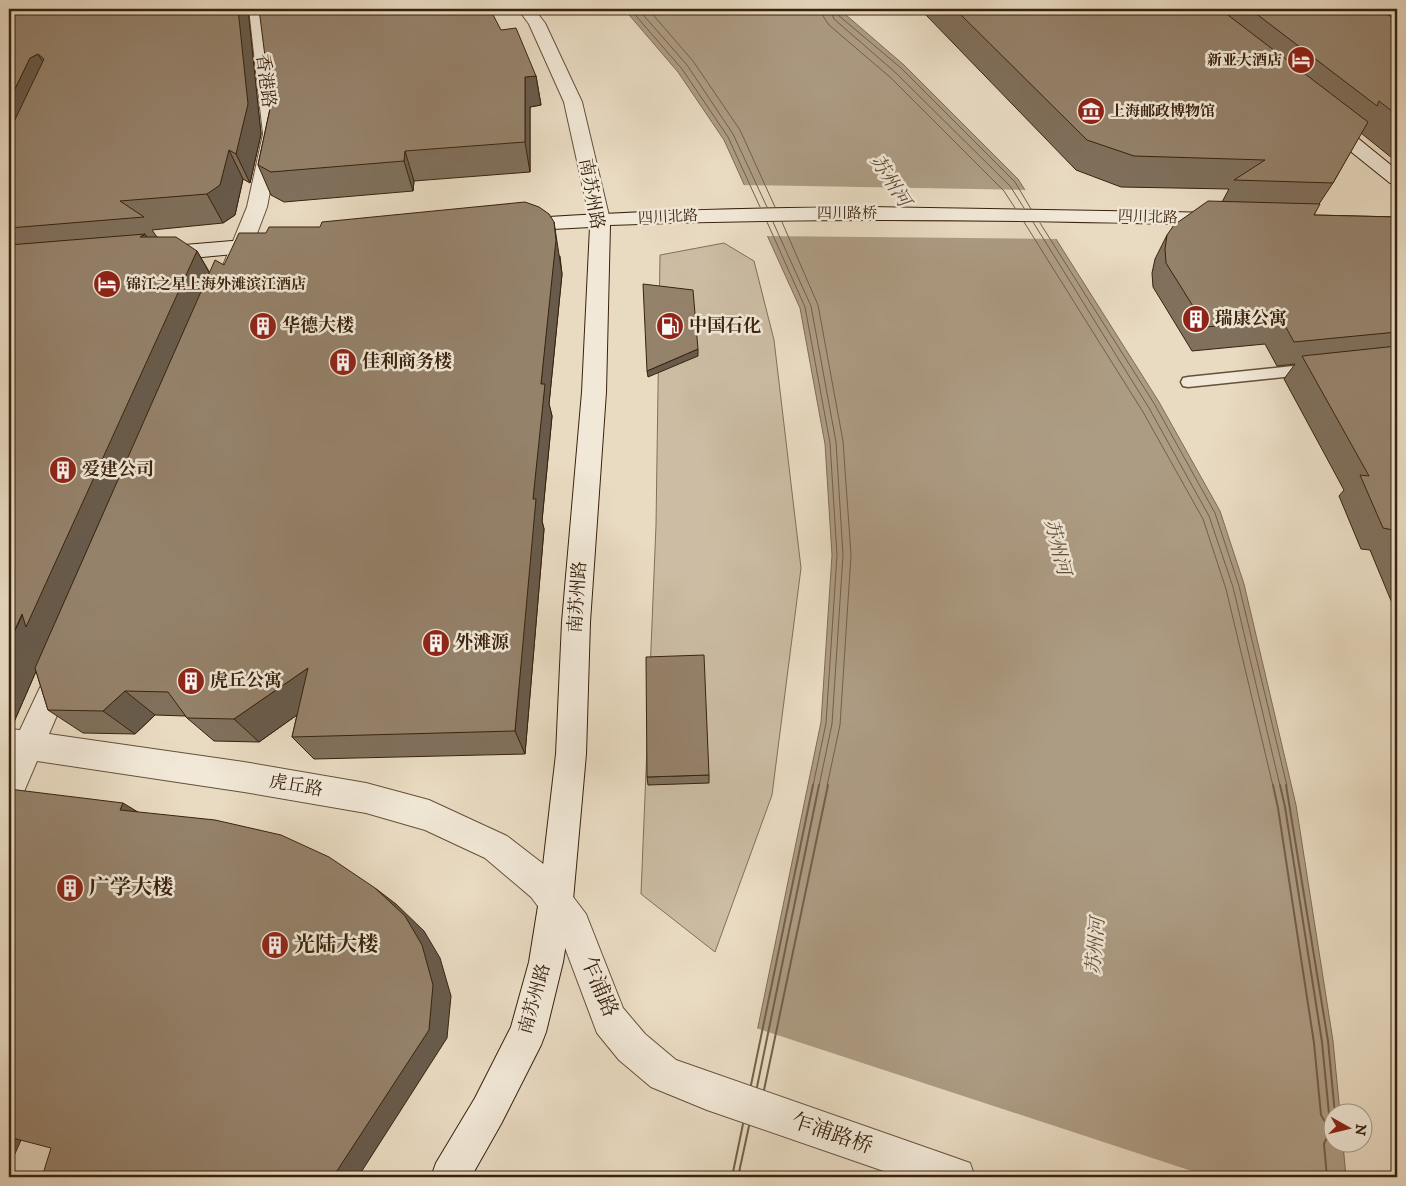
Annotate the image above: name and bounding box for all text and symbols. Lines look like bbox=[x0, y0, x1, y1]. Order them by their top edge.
hotel icon: 新亚大酒店 bbox=[1286, 45, 1316, 75]
place label: 新亚大酒店 bbox=[1207, 51, 1282, 70]
street label: 香港路 bbox=[251, 53, 279, 109]
museum icon: 上海邮政博物馆 bbox=[1076, 96, 1106, 126]
place label: 上海邮政博物馆 bbox=[1110, 102, 1215, 121]
water label: 苏州河 bbox=[865, 151, 917, 214]
street label: 南苏州路 bbox=[574, 157, 608, 231]
street label: 四川路桥 bbox=[817, 204, 877, 223]
street label: 四川北路 bbox=[638, 206, 698, 228]
street label: 四川北路 bbox=[1118, 206, 1178, 228]
hotel icon: 锦江之星上海外滩滨江酒店 bbox=[92, 269, 122, 299]
place label: 锦江之星上海外滩滨江酒店 bbox=[126, 275, 306, 294]
building icon: 瑞康公寓 bbox=[1181, 304, 1211, 334]
place label: 瑞康公寓 bbox=[1215, 308, 1287, 330]
building icon: 华德大楼 bbox=[248, 311, 278, 341]
fuel station icon: 中国石化 bbox=[655, 311, 685, 341]
place label: 华德大楼 bbox=[282, 315, 354, 337]
place label: 中国石化 bbox=[689, 315, 761, 337]
building icon: 佳利商务楼 bbox=[328, 347, 358, 377]
place label: 佳利商务楼 bbox=[362, 351, 452, 373]
building icon: 爱建公司 bbox=[48, 455, 78, 485]
place label: 爱建公司 bbox=[82, 459, 154, 481]
water label: 苏州河 bbox=[1039, 517, 1076, 580]
street label: 南苏州路 bbox=[565, 560, 591, 634]
building icon: 外滩源 bbox=[421, 628, 451, 658]
place label: 外滩源 bbox=[455, 632, 509, 654]
building icon: 虎丘公寓 bbox=[176, 666, 206, 696]
place label: 虎丘公寓 bbox=[210, 670, 282, 692]
street label: 虎丘路 bbox=[268, 770, 324, 802]
building icon: 广学大楼 bbox=[55, 873, 85, 903]
place label: 广学大楼 bbox=[89, 875, 173, 901]
water label: 苏州河 bbox=[1082, 914, 1110, 975]
building icon: 光陆大楼 bbox=[260, 930, 290, 960]
place label: 光陆大楼 bbox=[294, 932, 378, 958]
street label: 乍浦路 bbox=[575, 953, 623, 1021]
street label: 南苏州路 bbox=[515, 961, 555, 1037]
north arrow bbox=[1324, 1104, 1374, 1154]
street label: 乍浦路桥 bbox=[788, 1108, 876, 1160]
text: N bbox=[1350, 1123, 1370, 1137]

